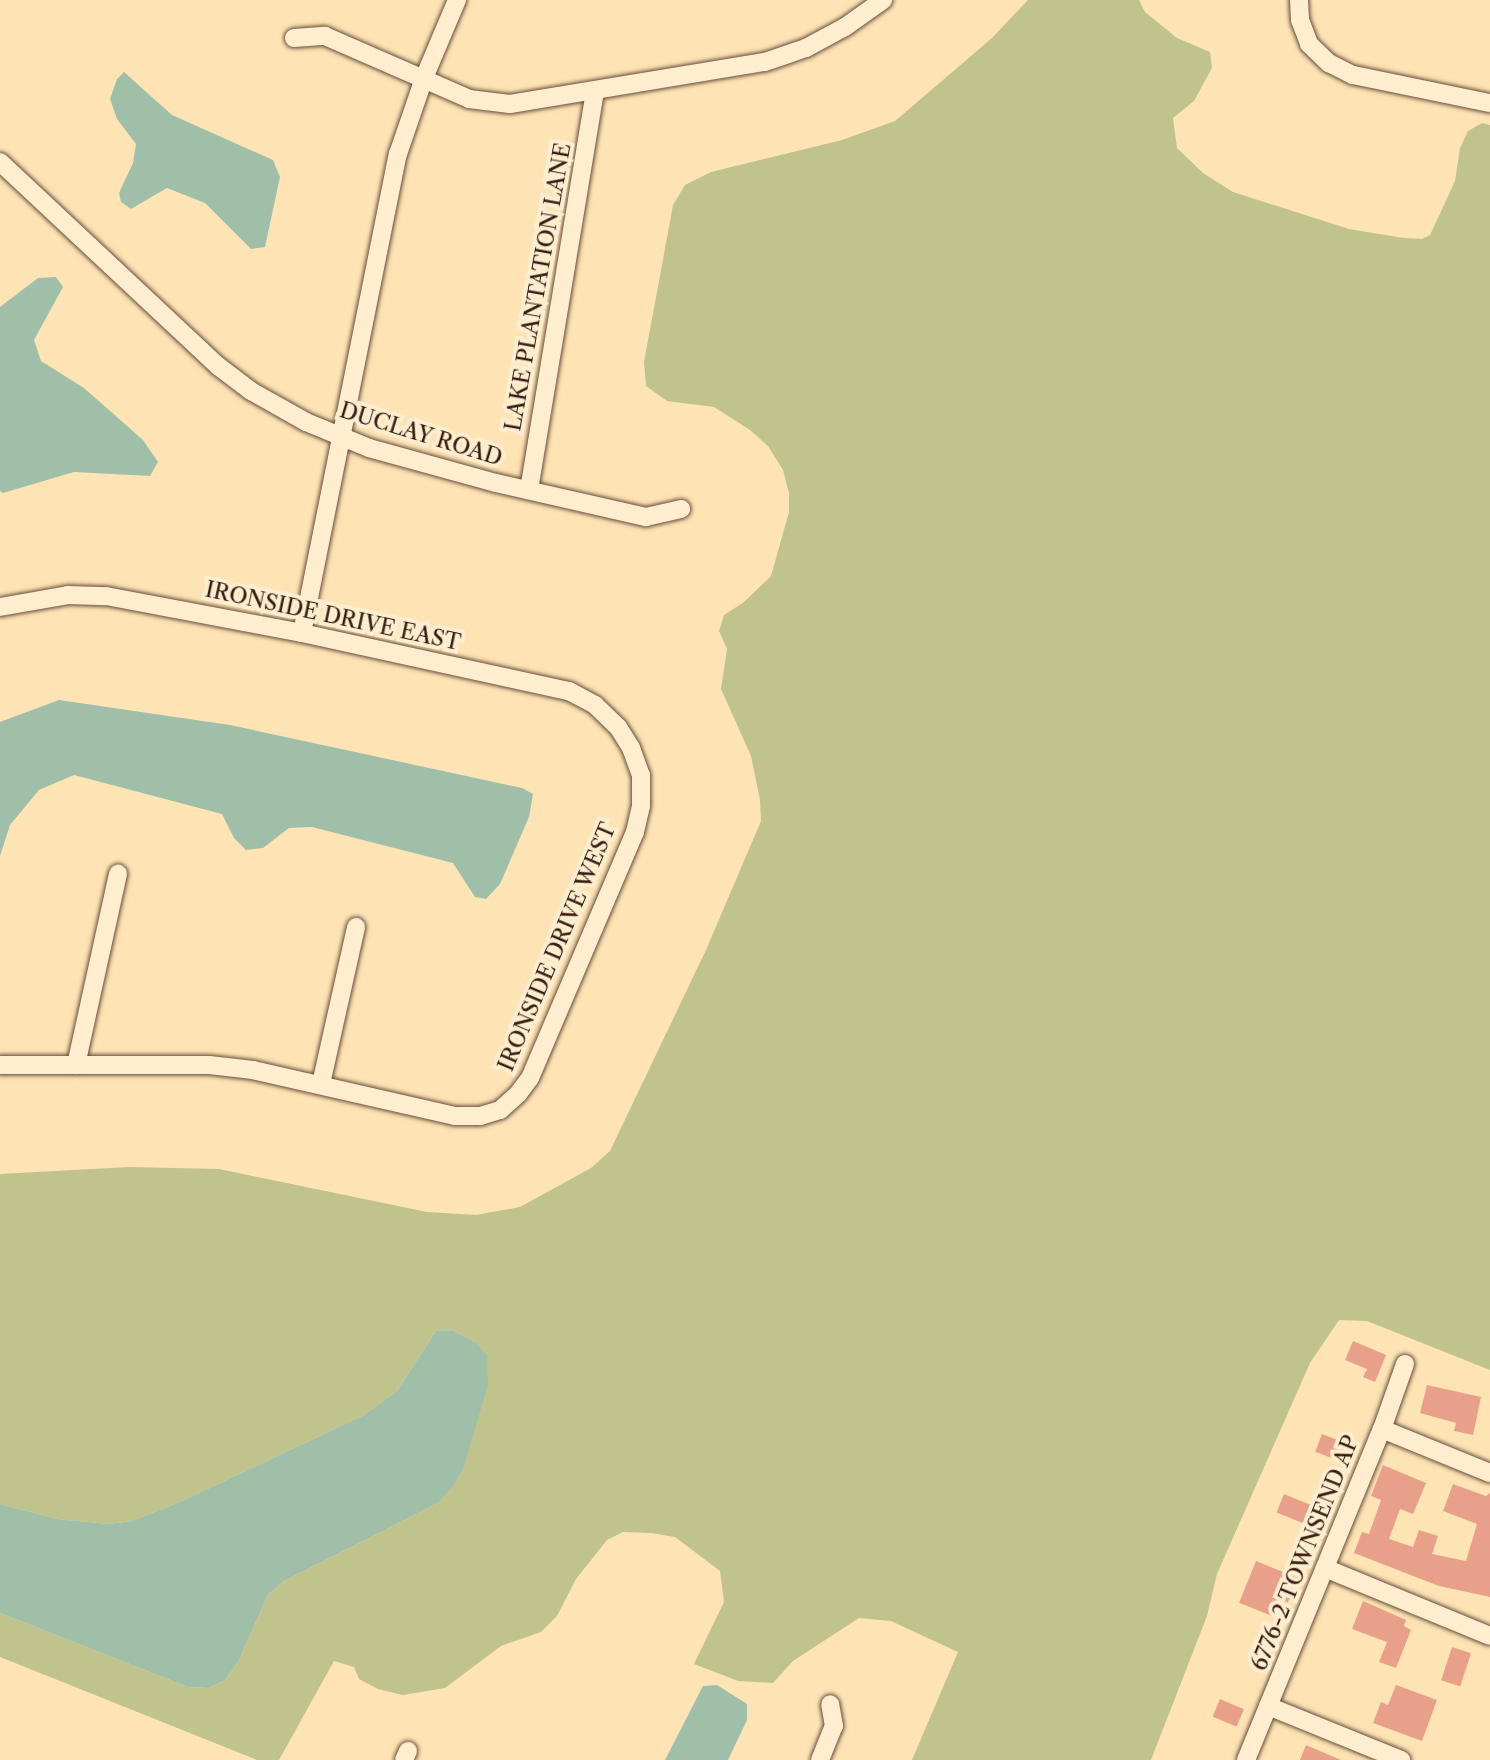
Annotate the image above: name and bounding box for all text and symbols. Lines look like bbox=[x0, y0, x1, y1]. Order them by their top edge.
street label: LAKE PLANTATION LANE bbox=[500, 141, 576, 433]
street label: DUCLAY ROAD bbox=[336, 397, 506, 471]
street label: IRONSIDE DRIVE EAST bbox=[203, 576, 463, 656]
street label: IRONSIDE DRIVE WEST bbox=[492, 818, 622, 1076]
street label: 6776-2 TOWNSEND AP bbox=[1245, 1431, 1365, 1675]

